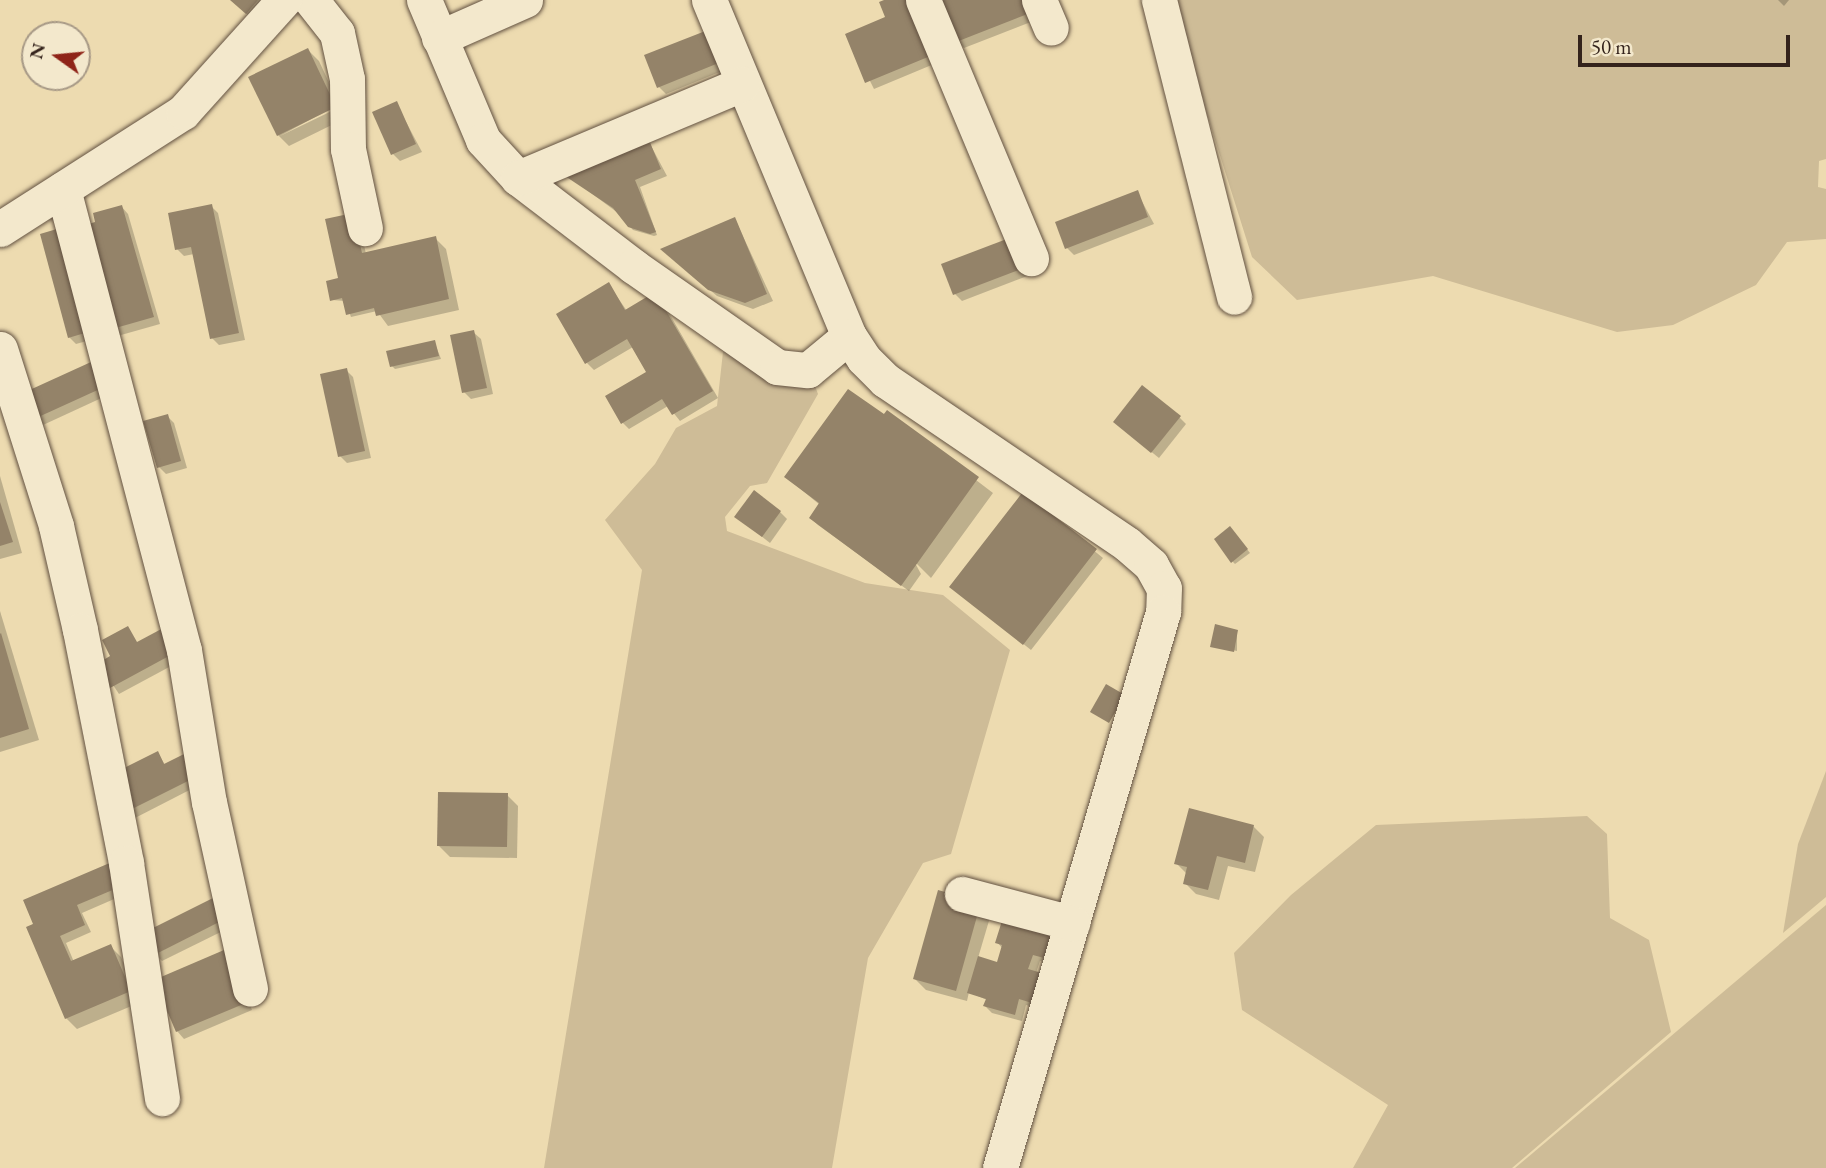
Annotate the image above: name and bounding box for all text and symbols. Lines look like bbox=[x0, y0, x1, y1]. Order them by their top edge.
north arrow bbox=[21, 21, 91, 91]
scale bar bbox=[1581, 21, 1793, 65]
text: 50 m bbox=[1591, 33, 1632, 60]
text: N bbox=[23, 40, 51, 62]

